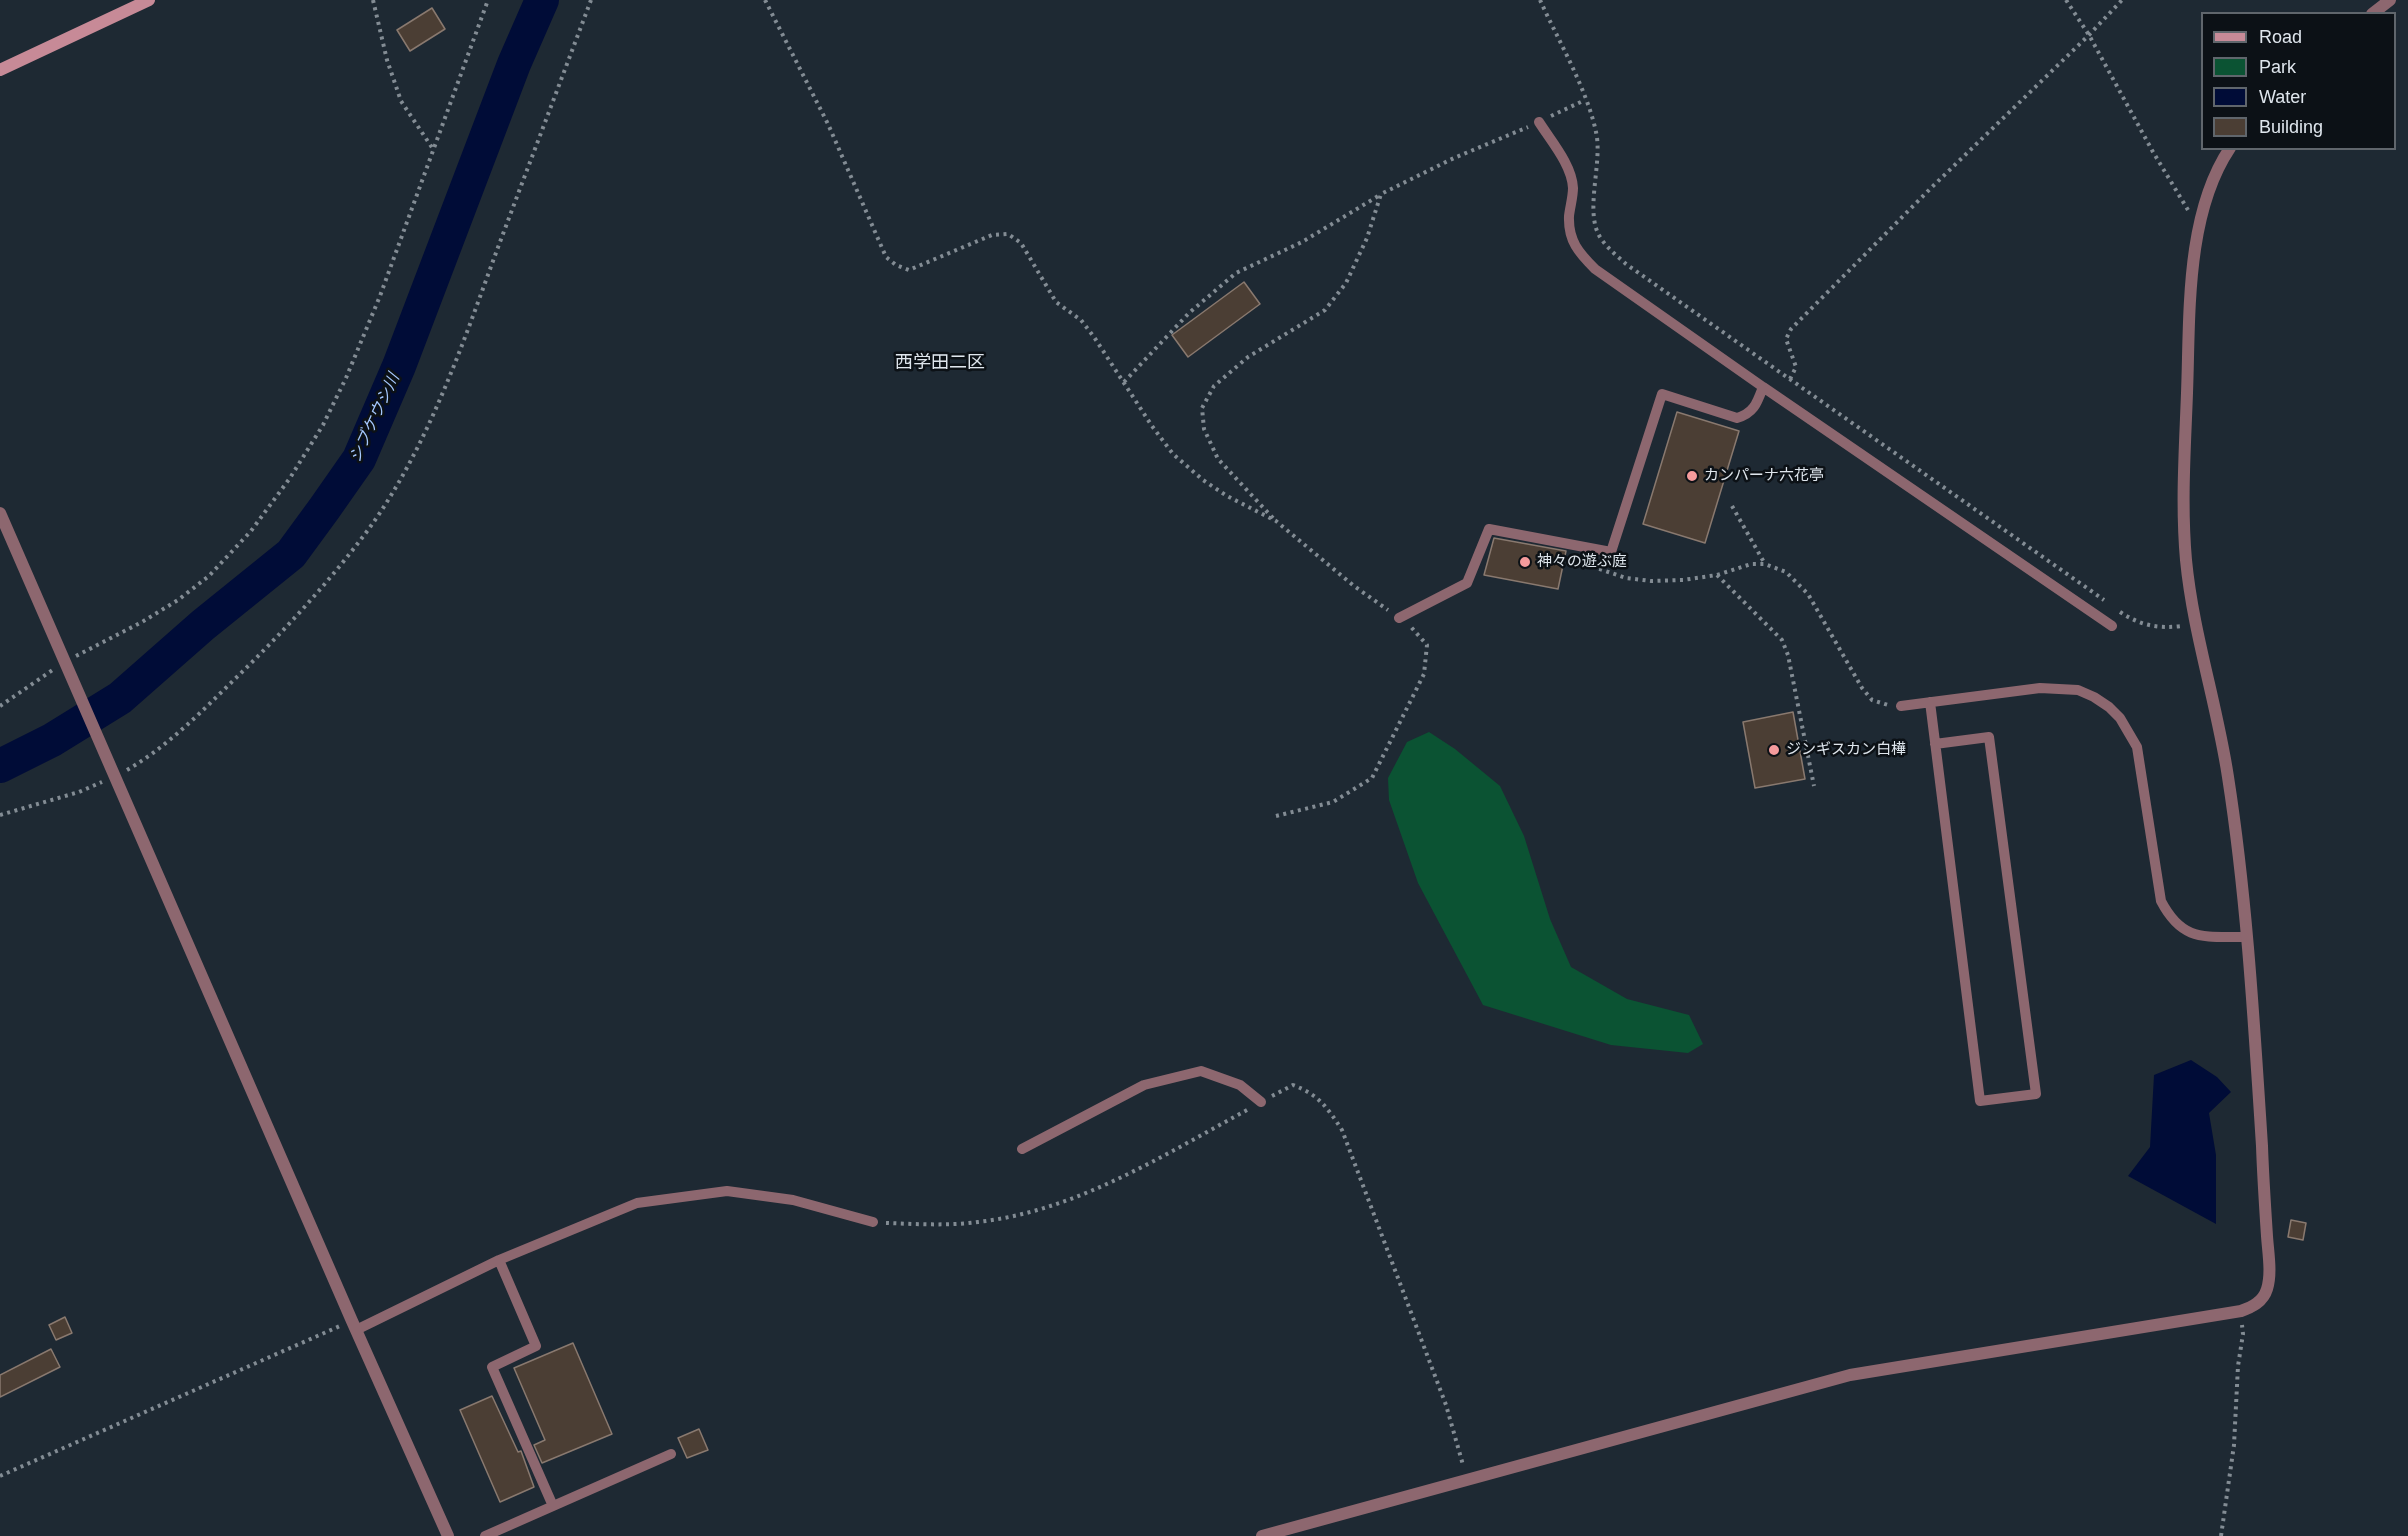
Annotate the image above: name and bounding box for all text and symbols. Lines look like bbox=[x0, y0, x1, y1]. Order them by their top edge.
legend bbox=[2201, 12, 2396, 150]
text: Road bbox=[2259, 27, 2302, 47]
text: Park bbox=[2259, 57, 2296, 77]
text: Water bbox=[2259, 87, 2306, 107]
text: Building bbox=[2259, 117, 2323, 137]
district label: 西学田二区 bbox=[895, 352, 985, 374]
water label: シブケウシ川 bbox=[346, 370, 404, 466]
place label: カンパーナ六花亭 bbox=[1704, 467, 1824, 485]
marker: カンパーナ六花亭 bbox=[1685, 469, 1699, 483]
place label: 神々の遊ぶ庭 bbox=[1537, 553, 1627, 571]
marker: 神々の遊ぶ庭 bbox=[1518, 555, 1532, 569]
place label: ジンギスカン白樺 bbox=[1786, 741, 1906, 759]
marker: ジンギスカン白樺 bbox=[1767, 743, 1781, 757]

